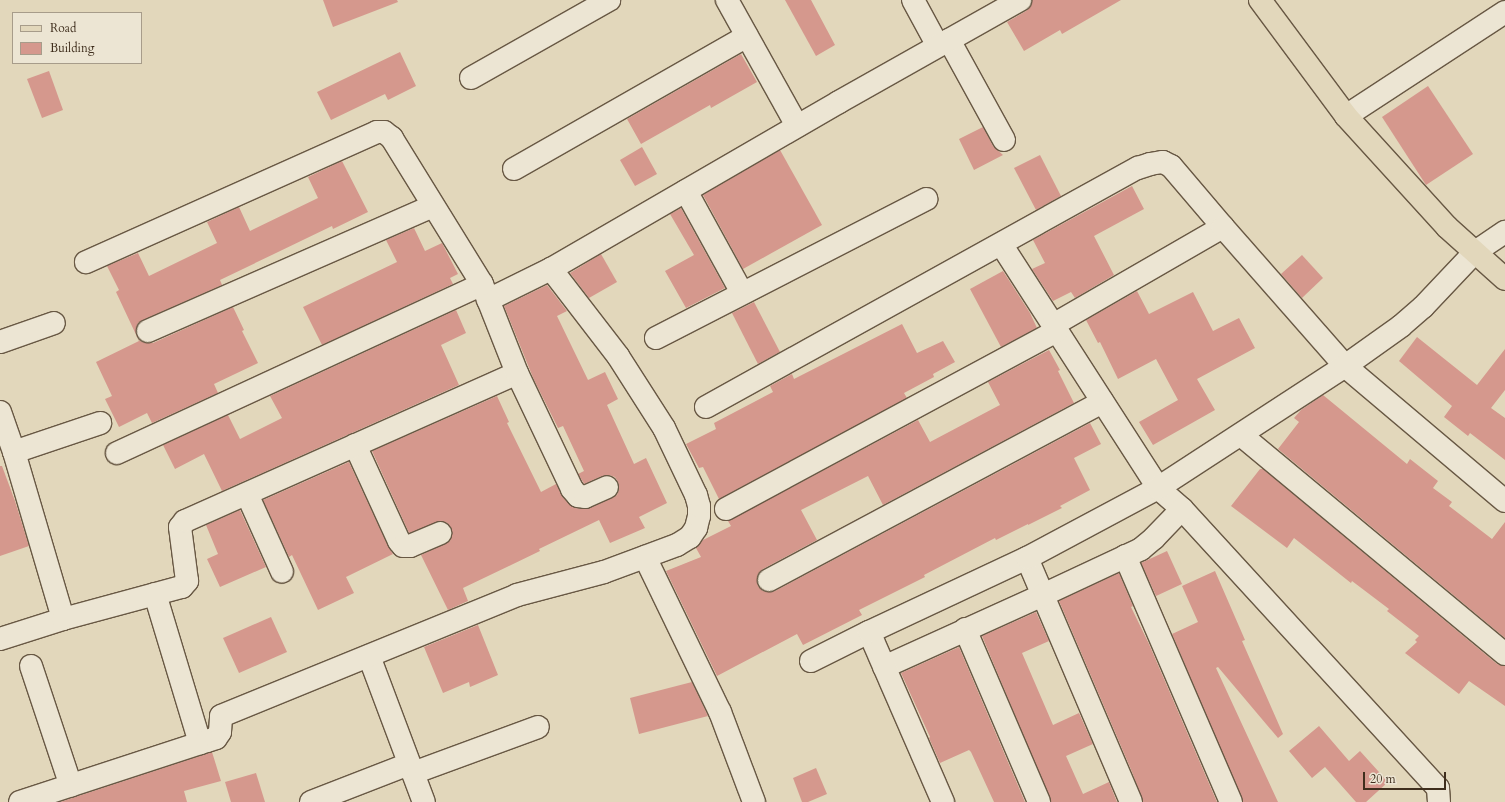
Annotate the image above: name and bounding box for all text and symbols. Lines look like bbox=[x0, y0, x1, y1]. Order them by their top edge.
legend bbox=[12, 12, 142, 64]
text: Road bbox=[50, 20, 76, 36]
text: Building bbox=[50, 40, 94, 56]
scale bar bbox=[1365, 764, 1448, 790]
text: 20 m bbox=[1370, 771, 1396, 787]

